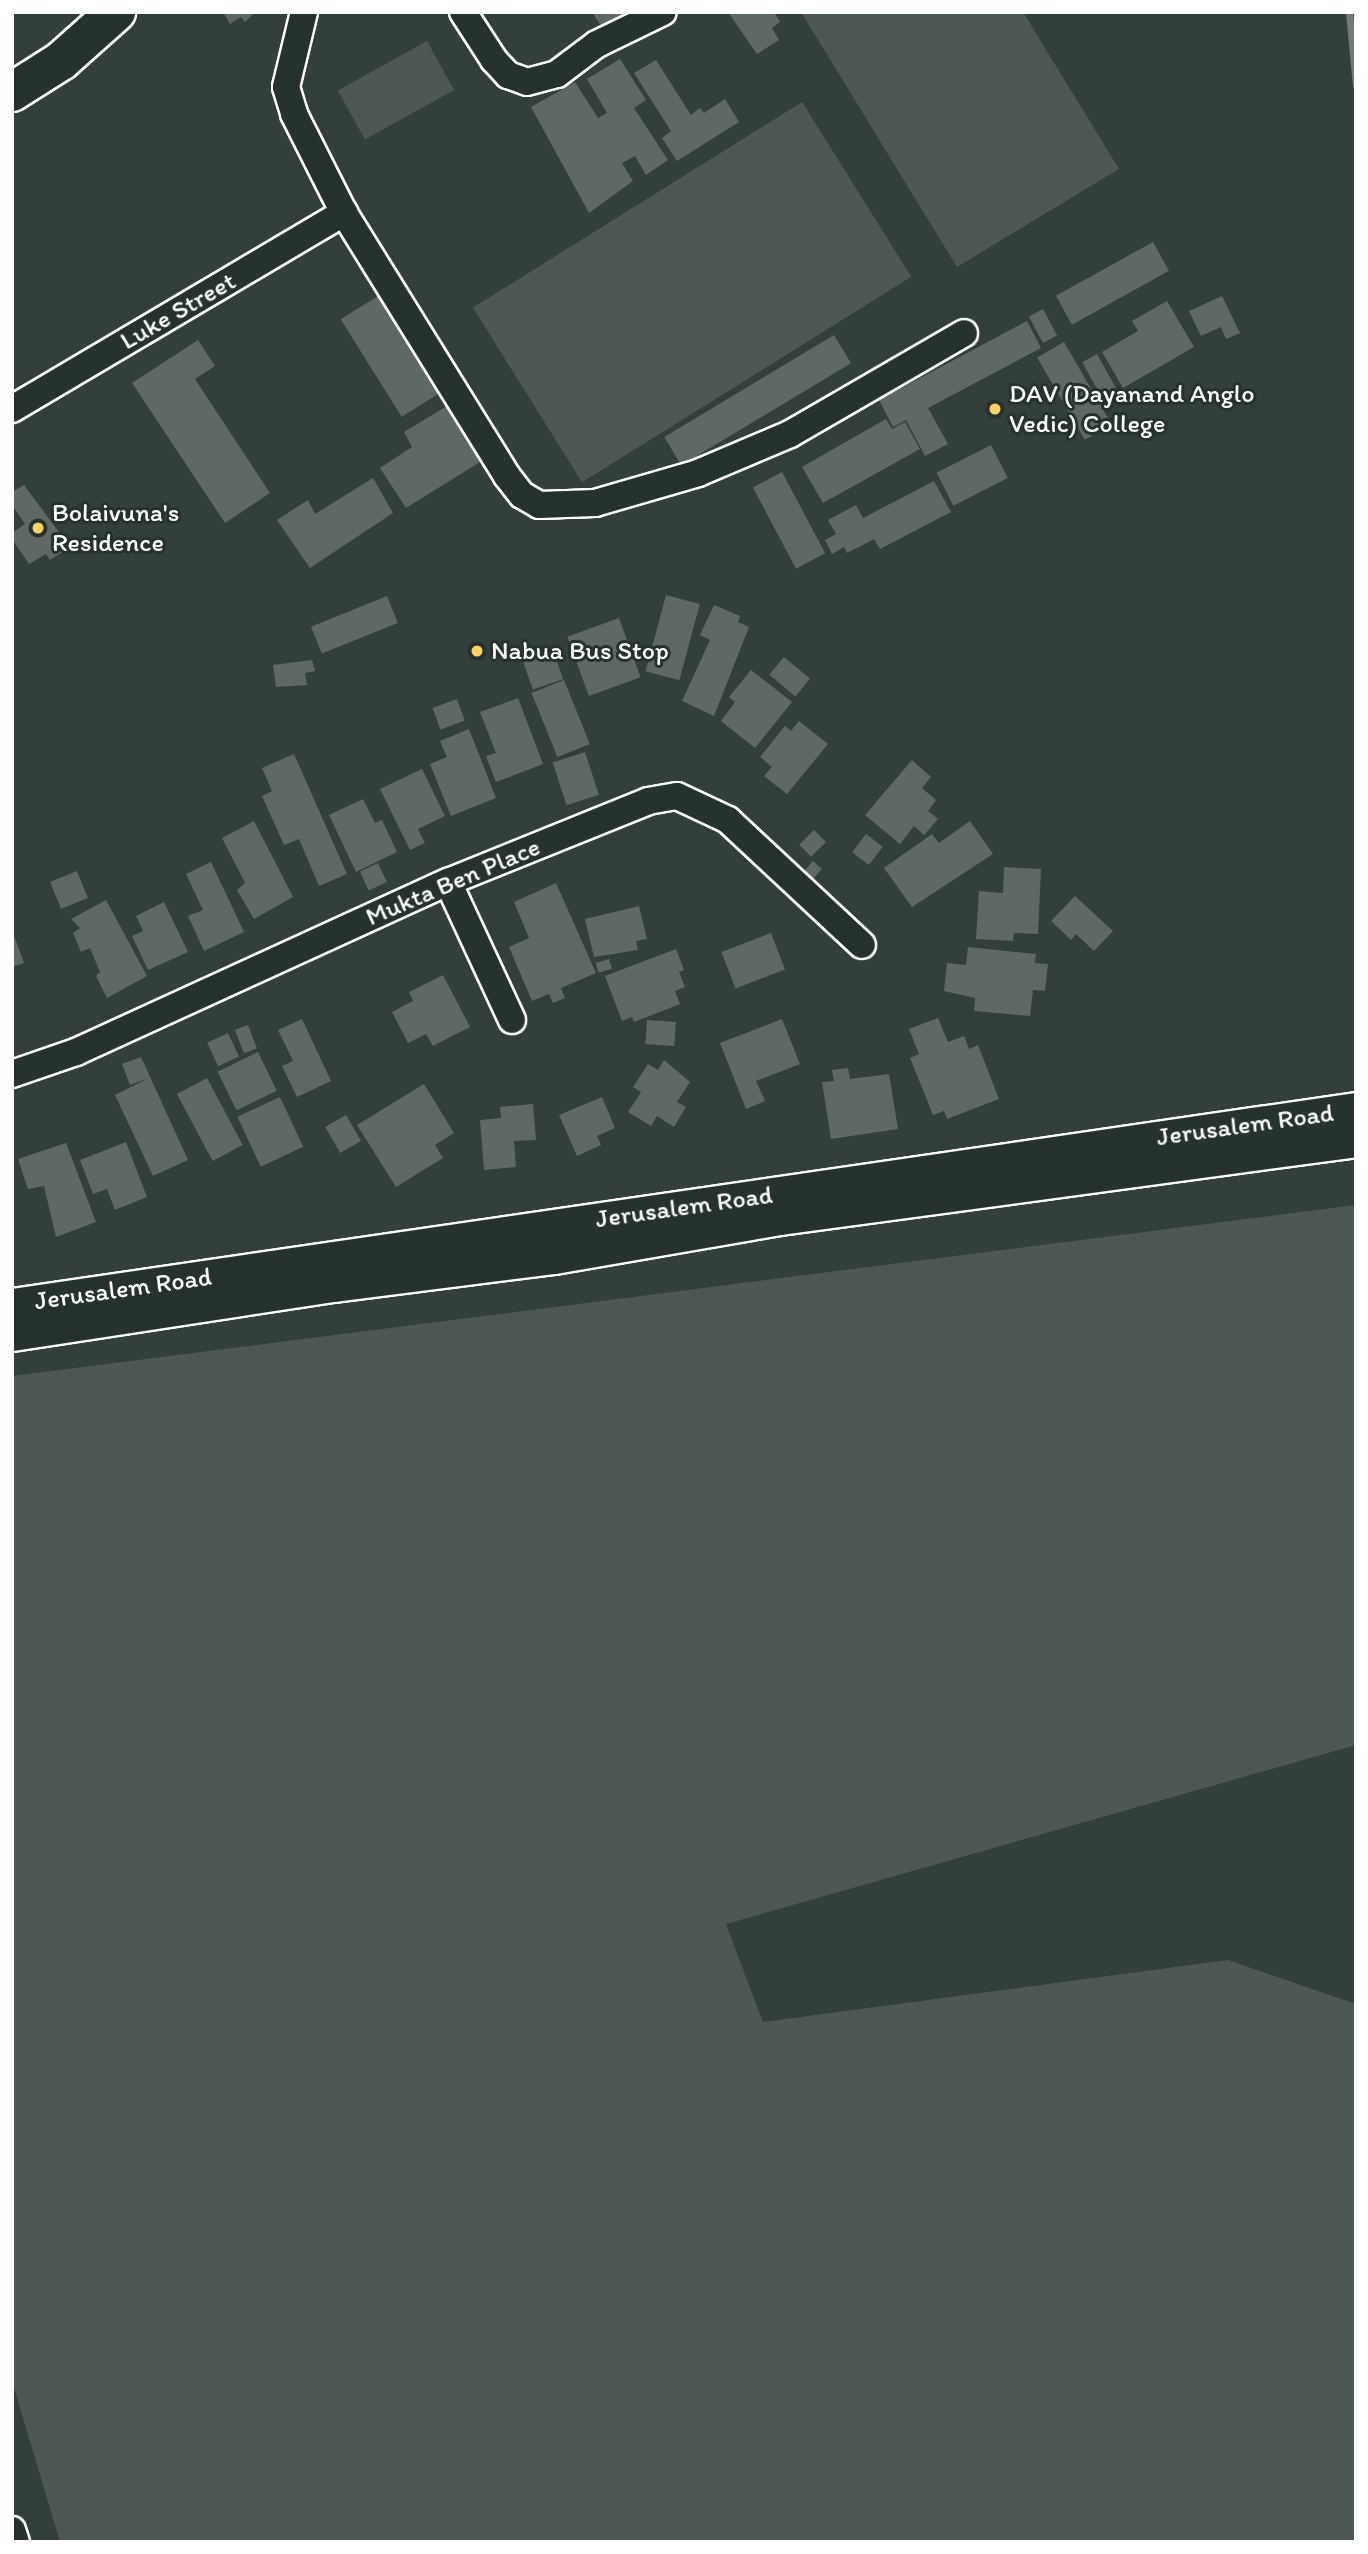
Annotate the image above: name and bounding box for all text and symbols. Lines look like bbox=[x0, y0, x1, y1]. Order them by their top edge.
street label: Luke Street bbox=[115, 266, 241, 356]
place label: DAV (Dayanand Anglo Vedic) College bbox=[1009, 378, 1255, 440]
marker: DAV (Dayanand Anglo Vedic) College bbox=[987, 401, 1003, 417]
place label: Bolaivuna's Residence bbox=[52, 497, 179, 558]
marker: Bolaivuna's Residence bbox=[30, 520, 46, 536]
place label: Nabua Bus Stop bbox=[491, 635, 668, 667]
marker: Nabua Bus Stop bbox=[469, 643, 485, 659]
street label: Mukta Ben Place bbox=[361, 831, 545, 933]
street label: Jerusalem Road bbox=[1155, 1097, 1335, 1153]
street label: Jerusalem Road bbox=[594, 1179, 774, 1235]
street label: Jerusalem Road bbox=[33, 1261, 213, 1317]

